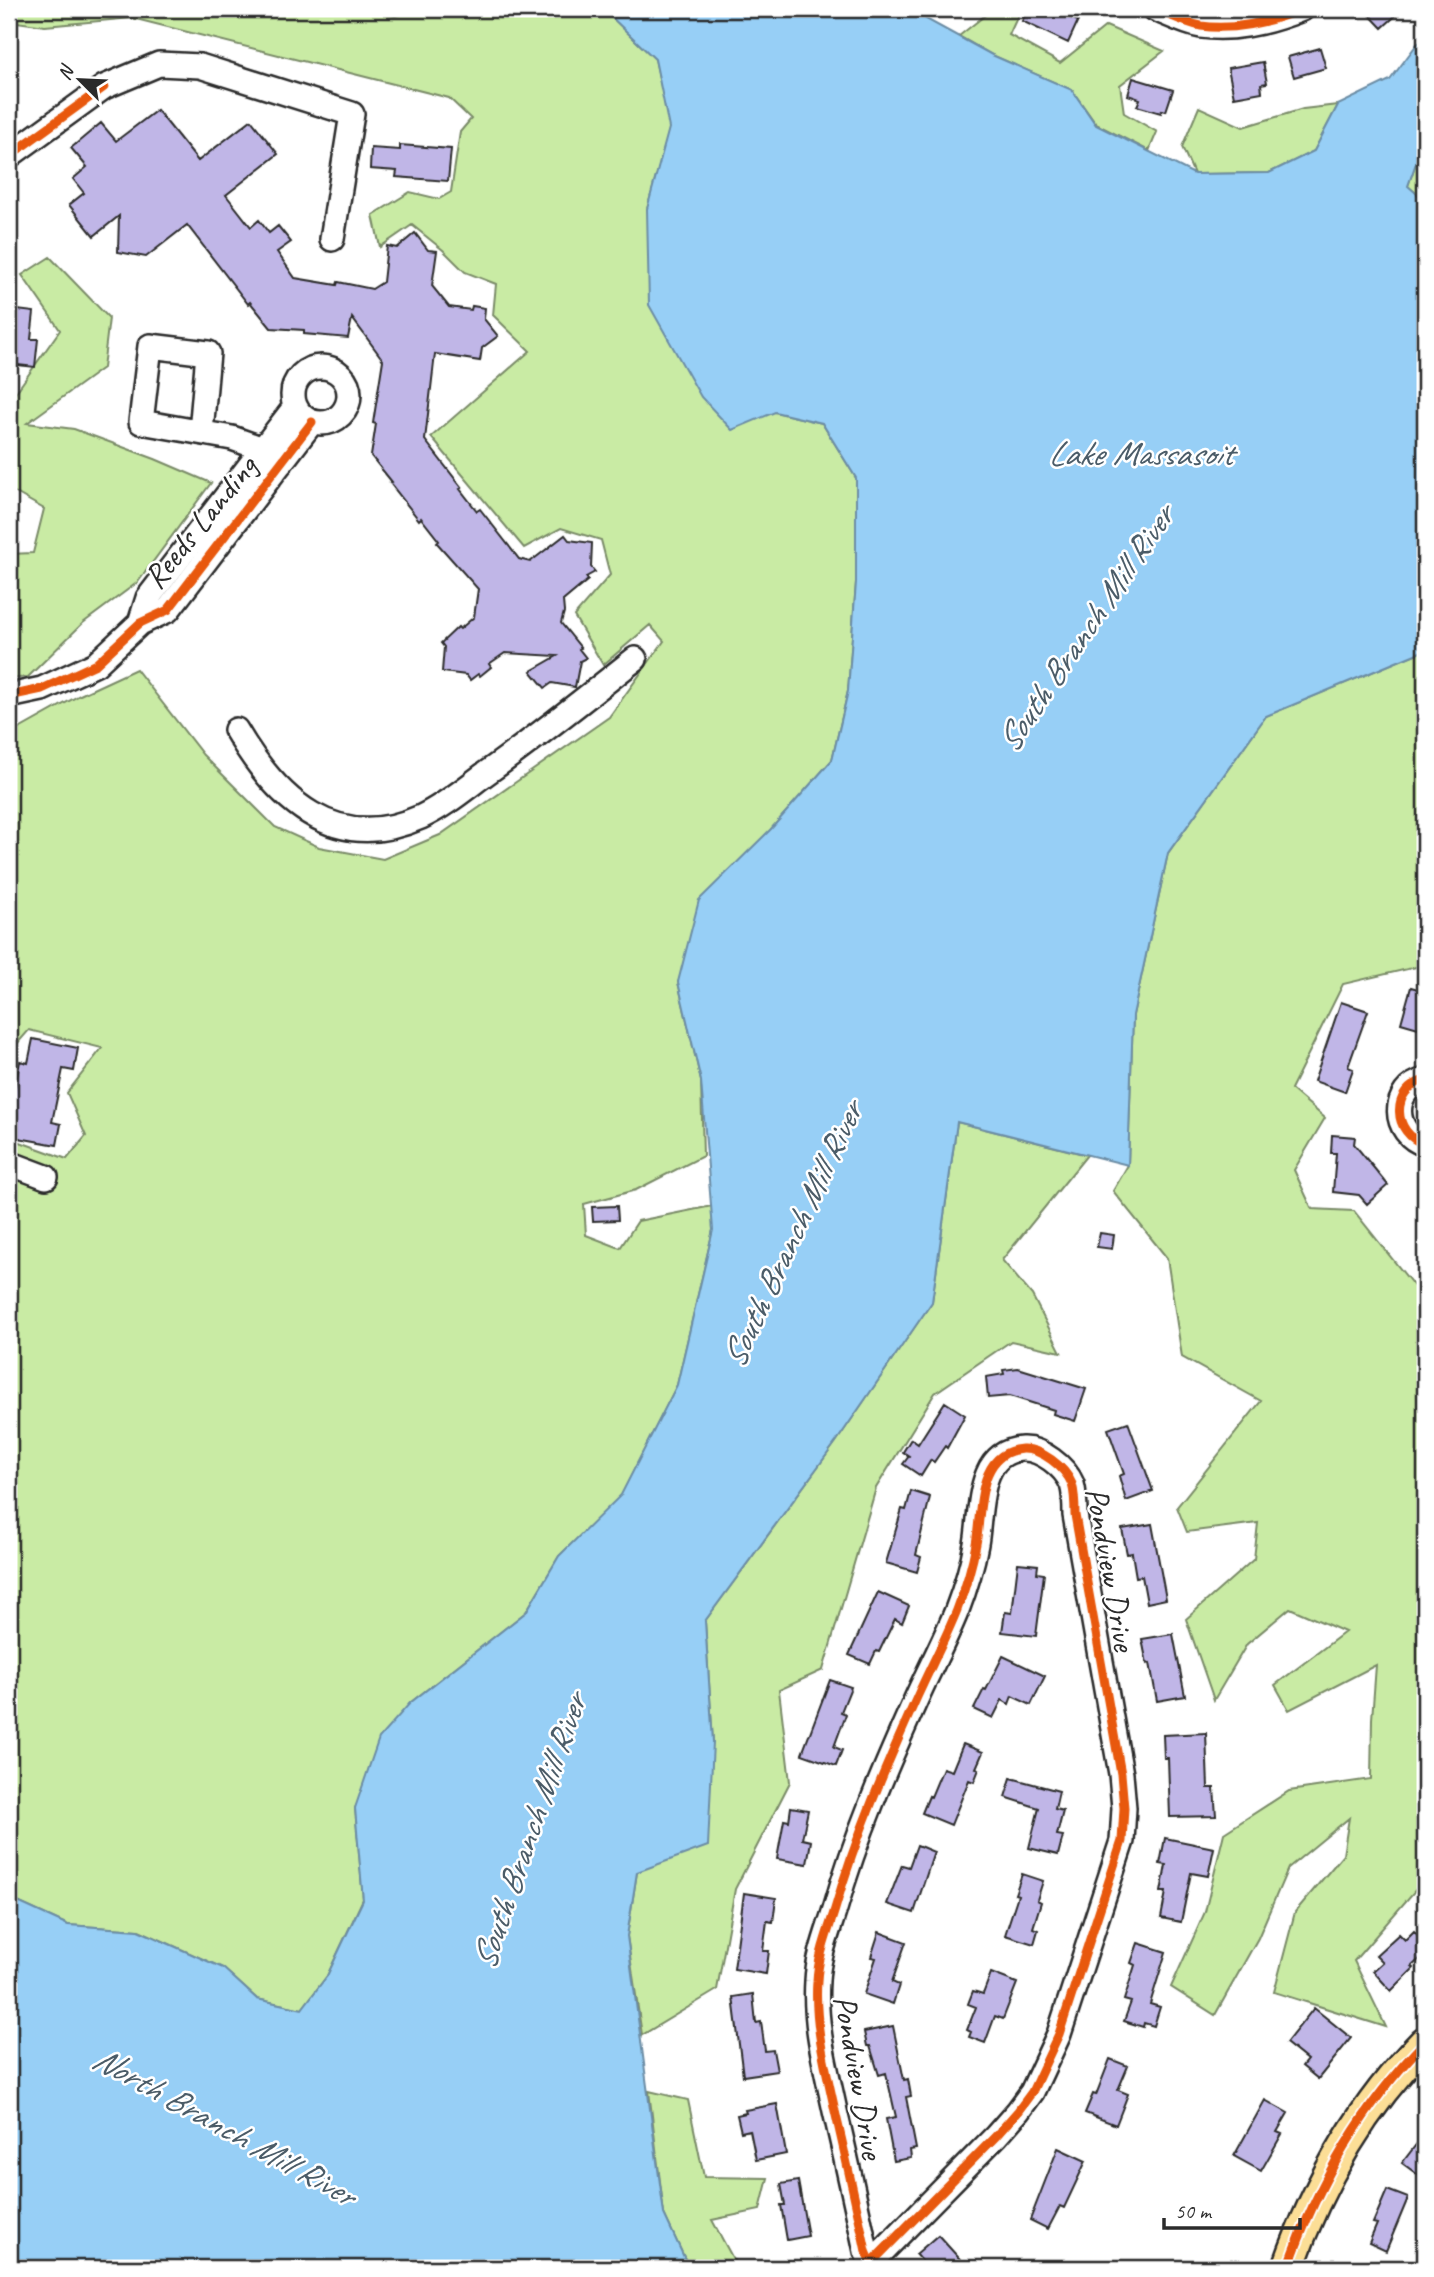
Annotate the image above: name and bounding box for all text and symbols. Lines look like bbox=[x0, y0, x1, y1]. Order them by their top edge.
north arrow bbox=[46, 46, 116, 116]
text: N bbox=[52, 60, 80, 84]
water label: Lake Massasoit bbox=[1048, 431, 1238, 476]
street label: Reeds Landing bbox=[134, 445, 268, 597]
water label: South Branch Mill River bbox=[986, 492, 1188, 761]
water label: South Branch Mill River bbox=[711, 1090, 876, 1375]
street label: Pondview Drive bbox=[1076, 1484, 1146, 1656]
water label: South Branch Mill River bbox=[461, 1683, 599, 1975]
street label: Pondview Drive bbox=[824, 1992, 894, 2164]
water label: North Branch Mill River bbox=[85, 2035, 368, 2219]
scale bar bbox=[1164, 2186, 1301, 2230]
text: 50 m bbox=[1175, 2198, 1213, 2224]

